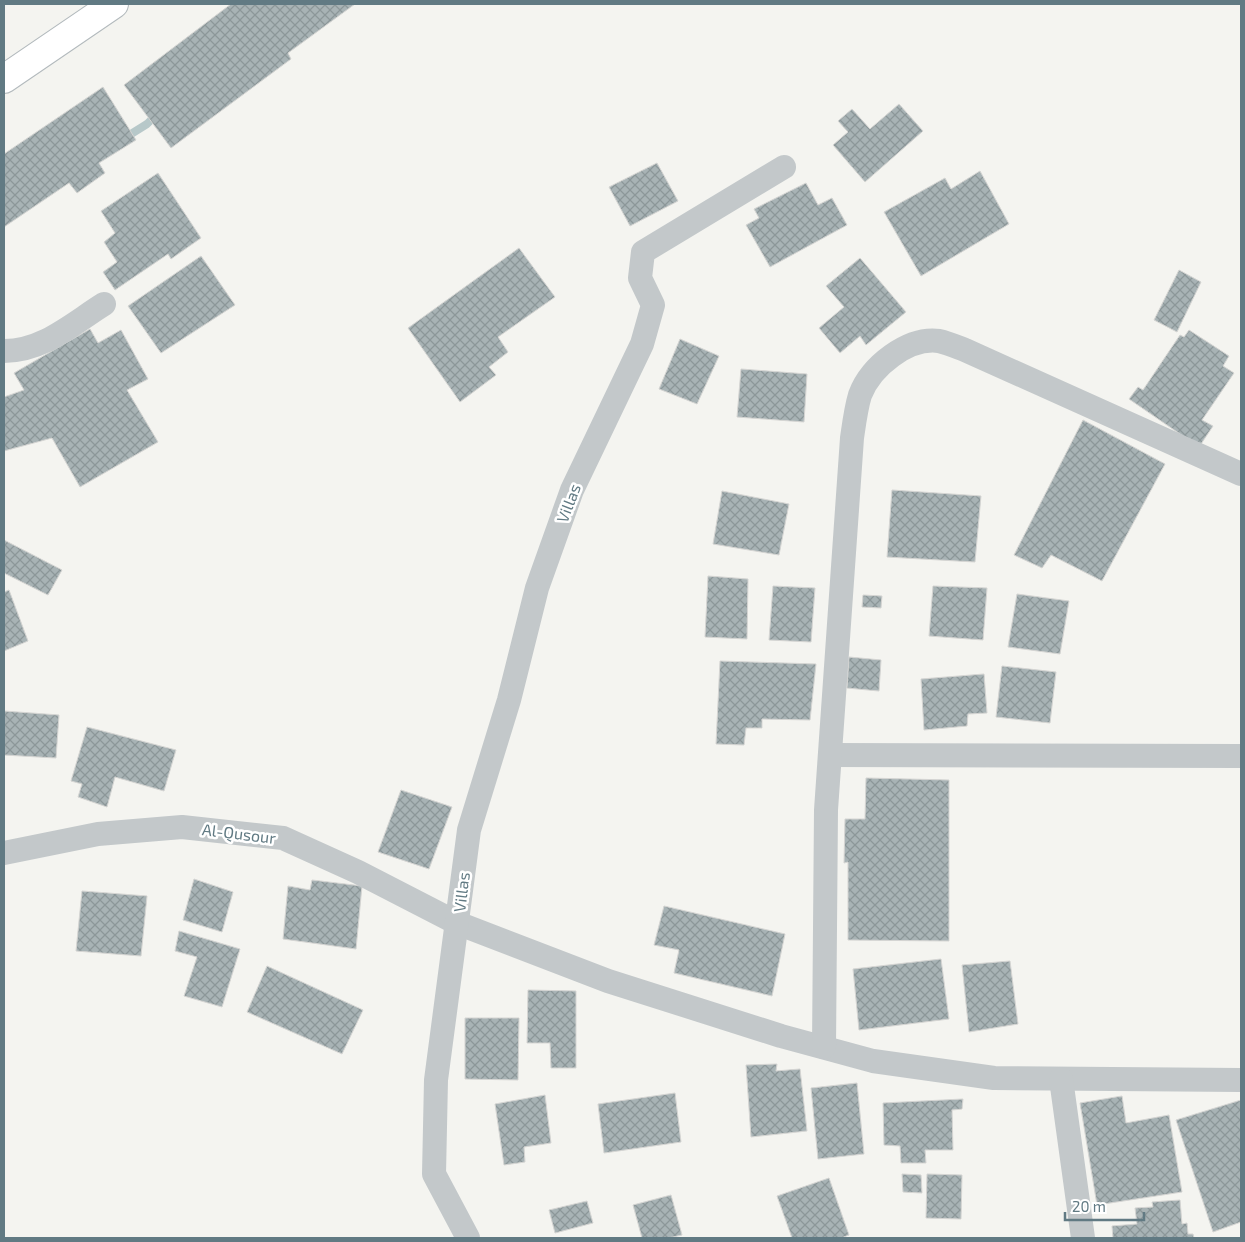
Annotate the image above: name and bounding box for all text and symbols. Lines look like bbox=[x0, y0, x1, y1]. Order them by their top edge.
street label: Villas bbox=[552, 481, 584, 525]
street label: Al-Qusour bbox=[201, 819, 278, 848]
street label: Villas bbox=[449, 871, 473, 913]
scale bar bbox=[1065, 1190, 1144, 1222]
text: 20 m bbox=[1072, 1197, 1106, 1215]

